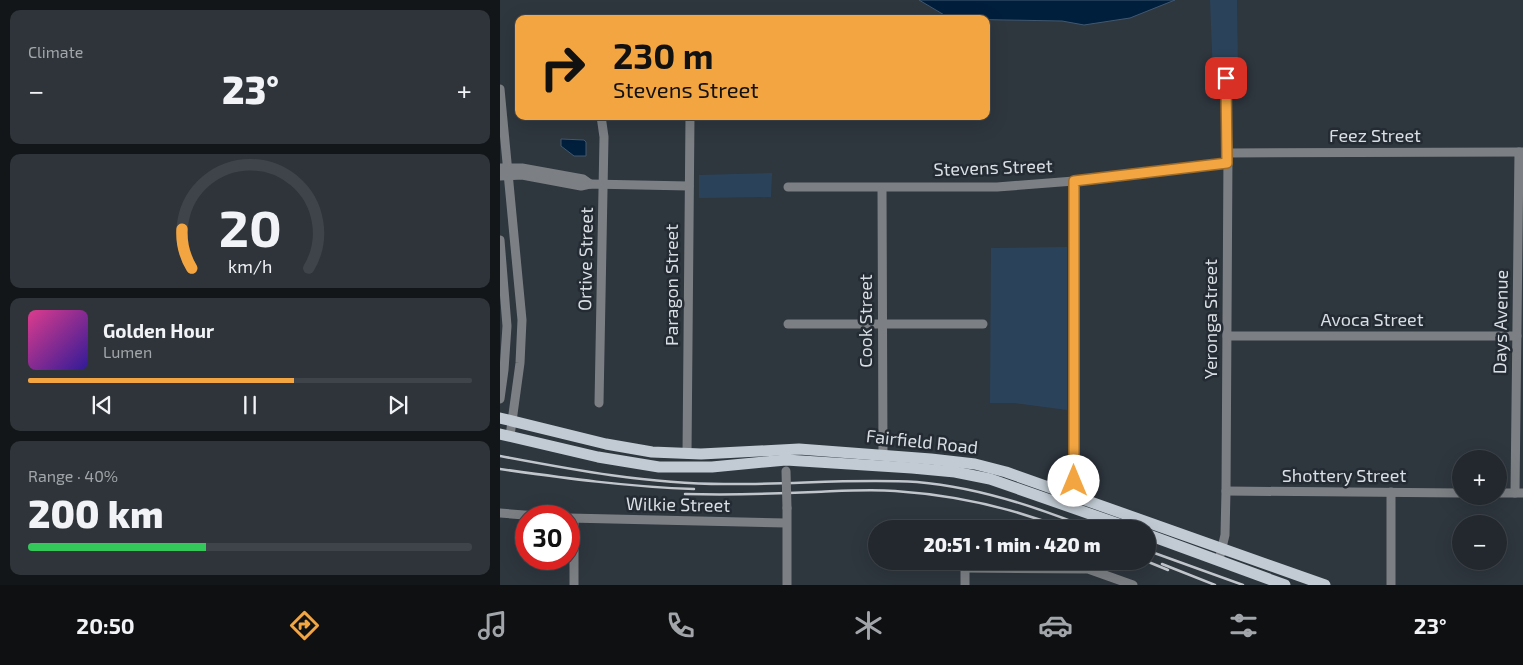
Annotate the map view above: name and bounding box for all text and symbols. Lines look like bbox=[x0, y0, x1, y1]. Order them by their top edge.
text: 230 m bbox=[613, 34, 714, 76]
icon: right bbox=[530, 35, 595, 100]
text: Climate bbox=[28, 42, 83, 61]
pin bbox=[1205, 57, 1247, 99]
icon: arrive bbox=[1212, 64, 1240, 92]
text: 23° bbox=[222, 66, 279, 112]
text: − bbox=[28, 73, 44, 107]
text: + bbox=[457, 73, 472, 107]
text: Stevens Street bbox=[613, 76, 759, 102]
street label: Feez Street bbox=[1329, 124, 1421, 146]
street label: Stevens Street bbox=[933, 154, 1053, 180]
text: 20 bbox=[218, 195, 282, 257]
street label: Ortive Street bbox=[573, 207, 597, 311]
street label: Paragon Street bbox=[660, 224, 682, 346]
text: km/h bbox=[228, 255, 272, 277]
street label: Yeronga Street bbox=[1199, 259, 1221, 379]
street label: Days Avenue bbox=[1488, 270, 1512, 374]
street label: Cook Street bbox=[854, 274, 876, 368]
street label: Avoca Street bbox=[1320, 308, 1424, 330]
text: Golden Hour bbox=[103, 319, 214, 342]
text: Lumen bbox=[103, 342, 152, 361]
icon: previous bbox=[88, 391, 116, 419]
icon: pause bbox=[236, 391, 264, 419]
icon: next bbox=[384, 391, 412, 419]
street label: Fairfield Road bbox=[865, 424, 979, 458]
map controls bbox=[1452, 450, 1507, 570]
button: + bbox=[1452, 450, 1507, 505]
position arrow bbox=[1047, 454, 1099, 506]
street label: Shottery Street bbox=[1282, 464, 1406, 486]
text: Range · 40% bbox=[28, 466, 118, 485]
text: 200 km bbox=[28, 490, 163, 536]
street label: Wilkie Street bbox=[626, 492, 730, 516]
speed limit sign: 30 bbox=[515, 505, 580, 570]
button: − bbox=[1452, 515, 1507, 570]
text: 20:51 · 1 min · 420 m bbox=[923, 533, 1101, 556]
icon: directions bbox=[287, 608, 322, 643]
icon: music bbox=[475, 608, 510, 643]
icon: phone bbox=[663, 608, 698, 643]
icon: climate bbox=[851, 608, 886, 643]
icon: car bbox=[1038, 608, 1073, 643]
icon: filters bbox=[1226, 608, 1261, 643]
text: 20:50 bbox=[76, 612, 135, 638]
text: 23° bbox=[1414, 612, 1447, 638]

